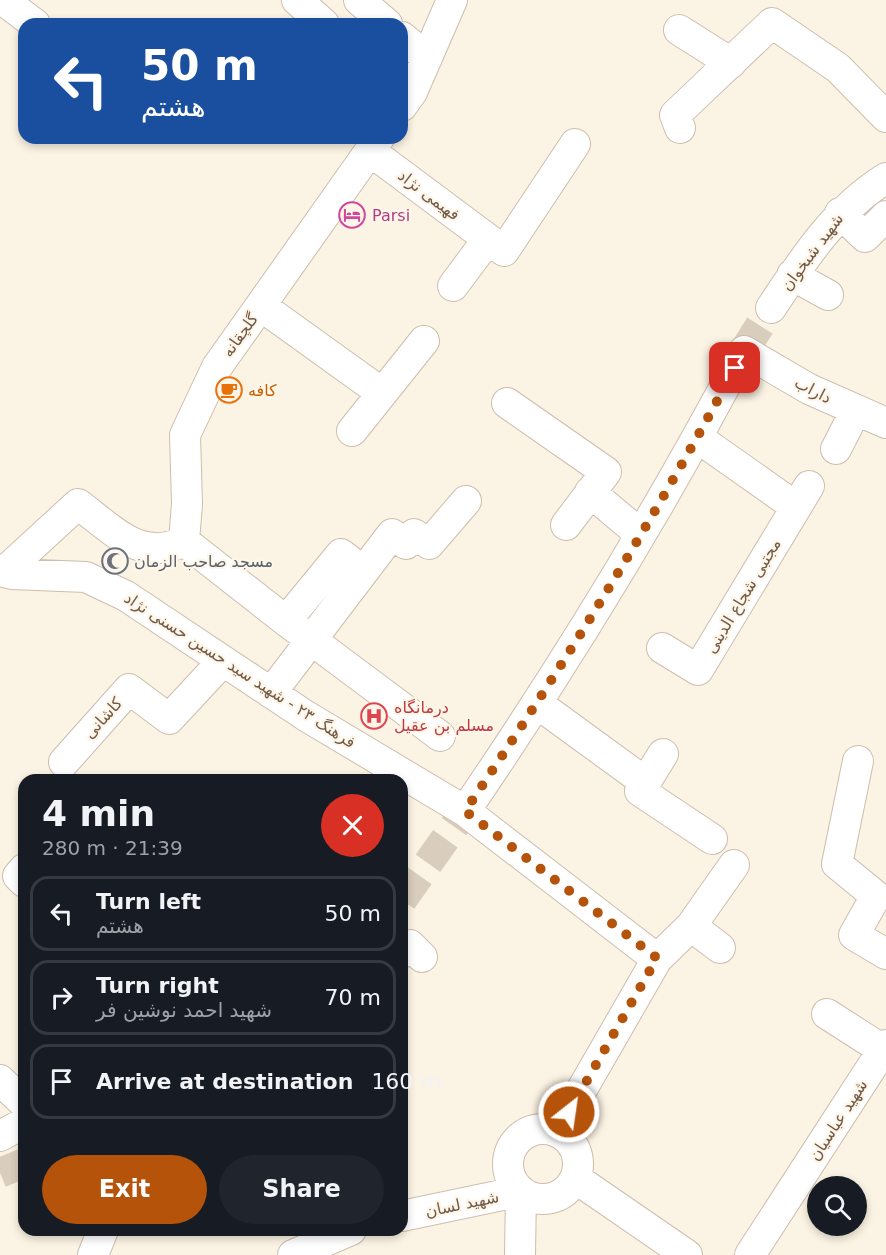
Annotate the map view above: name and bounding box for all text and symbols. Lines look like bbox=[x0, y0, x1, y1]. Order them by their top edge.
text: 50 m bbox=[141, 41, 258, 90]
icon: left bbox=[42, 42, 120, 120]
text: هشتم bbox=[141, 91, 205, 122]
street label: فهیمی نژاد bbox=[394, 166, 464, 225]
hotel icon: Parsi bbox=[337, 200, 367, 230]
place label: Parsi bbox=[372, 206, 410, 225]
street label: شهید شبخوان bbox=[777, 209, 848, 295]
street label: گلچقانه bbox=[218, 309, 262, 361]
pin bbox=[709, 342, 760, 393]
icon: arrive bbox=[718, 351, 751, 384]
street label: داراب bbox=[791, 373, 835, 408]
cafe icon: کافه bbox=[214, 375, 244, 405]
place label: کافه bbox=[248, 381, 277, 400]
street label: مجتبی شجاع الدینی bbox=[701, 535, 786, 657]
mosque icon: مسجد صاحب الزمان bbox=[100, 546, 130, 576]
place label: مسجد صاحب الزمان bbox=[134, 552, 273, 572]
street label: فرهنگ ۲۳ - شهید سید حسین حسنی نژاد bbox=[120, 588, 359, 753]
street label: کاشانی bbox=[80, 693, 127, 742]
place label: درمانگاه مسلم بن عقیل bbox=[394, 698, 494, 736]
hospital icon: درمانگاه مسلم بن عقیل bbox=[359, 701, 389, 731]
text: 4 min bbox=[42, 793, 155, 834]
button: close bbox=[321, 794, 384, 857]
text: 280 m · 21:39 bbox=[42, 836, 183, 860]
text: Turn left bbox=[96, 889, 201, 914]
icon: left bbox=[45, 897, 78, 930]
text: 50 m bbox=[325, 901, 381, 926]
text: هشتم bbox=[96, 914, 144, 938]
text: Turn right bbox=[96, 973, 219, 998]
icon: right bbox=[45, 981, 78, 1014]
text: 70 m bbox=[325, 985, 381, 1010]
text: شهید احمد نوشین فر bbox=[96, 998, 272, 1022]
icon: arrive bbox=[45, 1065, 78, 1098]
text: Arrive at destination bbox=[96, 1069, 353, 1094]
text: 160 m bbox=[371, 1069, 442, 1094]
street label: شهید عباسیان bbox=[805, 1076, 872, 1165]
position arrow bbox=[537, 1080, 601, 1144]
button: Exit bbox=[42, 1155, 207, 1224]
button: Share bbox=[219, 1155, 384, 1224]
map controls bbox=[807, 1176, 867, 1236]
button: search bbox=[807, 1176, 867, 1236]
street label: شهید لسان bbox=[423, 1187, 501, 1222]

